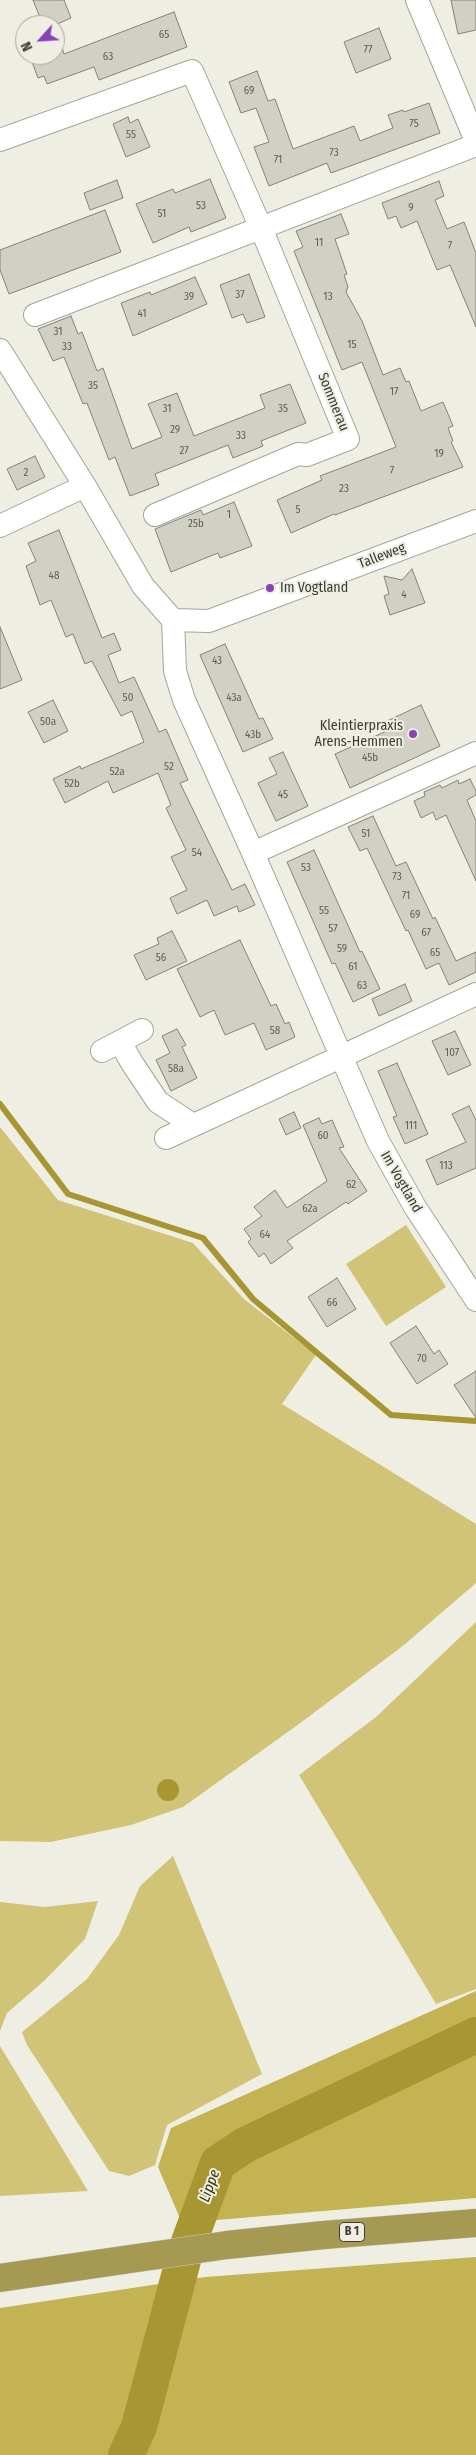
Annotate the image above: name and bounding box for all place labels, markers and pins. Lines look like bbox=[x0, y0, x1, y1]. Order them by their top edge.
place label: Im Vogtland bbox=[280, 580, 348, 596]
marker: Im Vogtland bbox=[264, 582, 276, 594]
place label: Kleintierpraxis Arens-Hemmen bbox=[315, 718, 403, 750]
marker: Kleintierpraxis Arens-Hemmen bbox=[407, 728, 419, 740]

